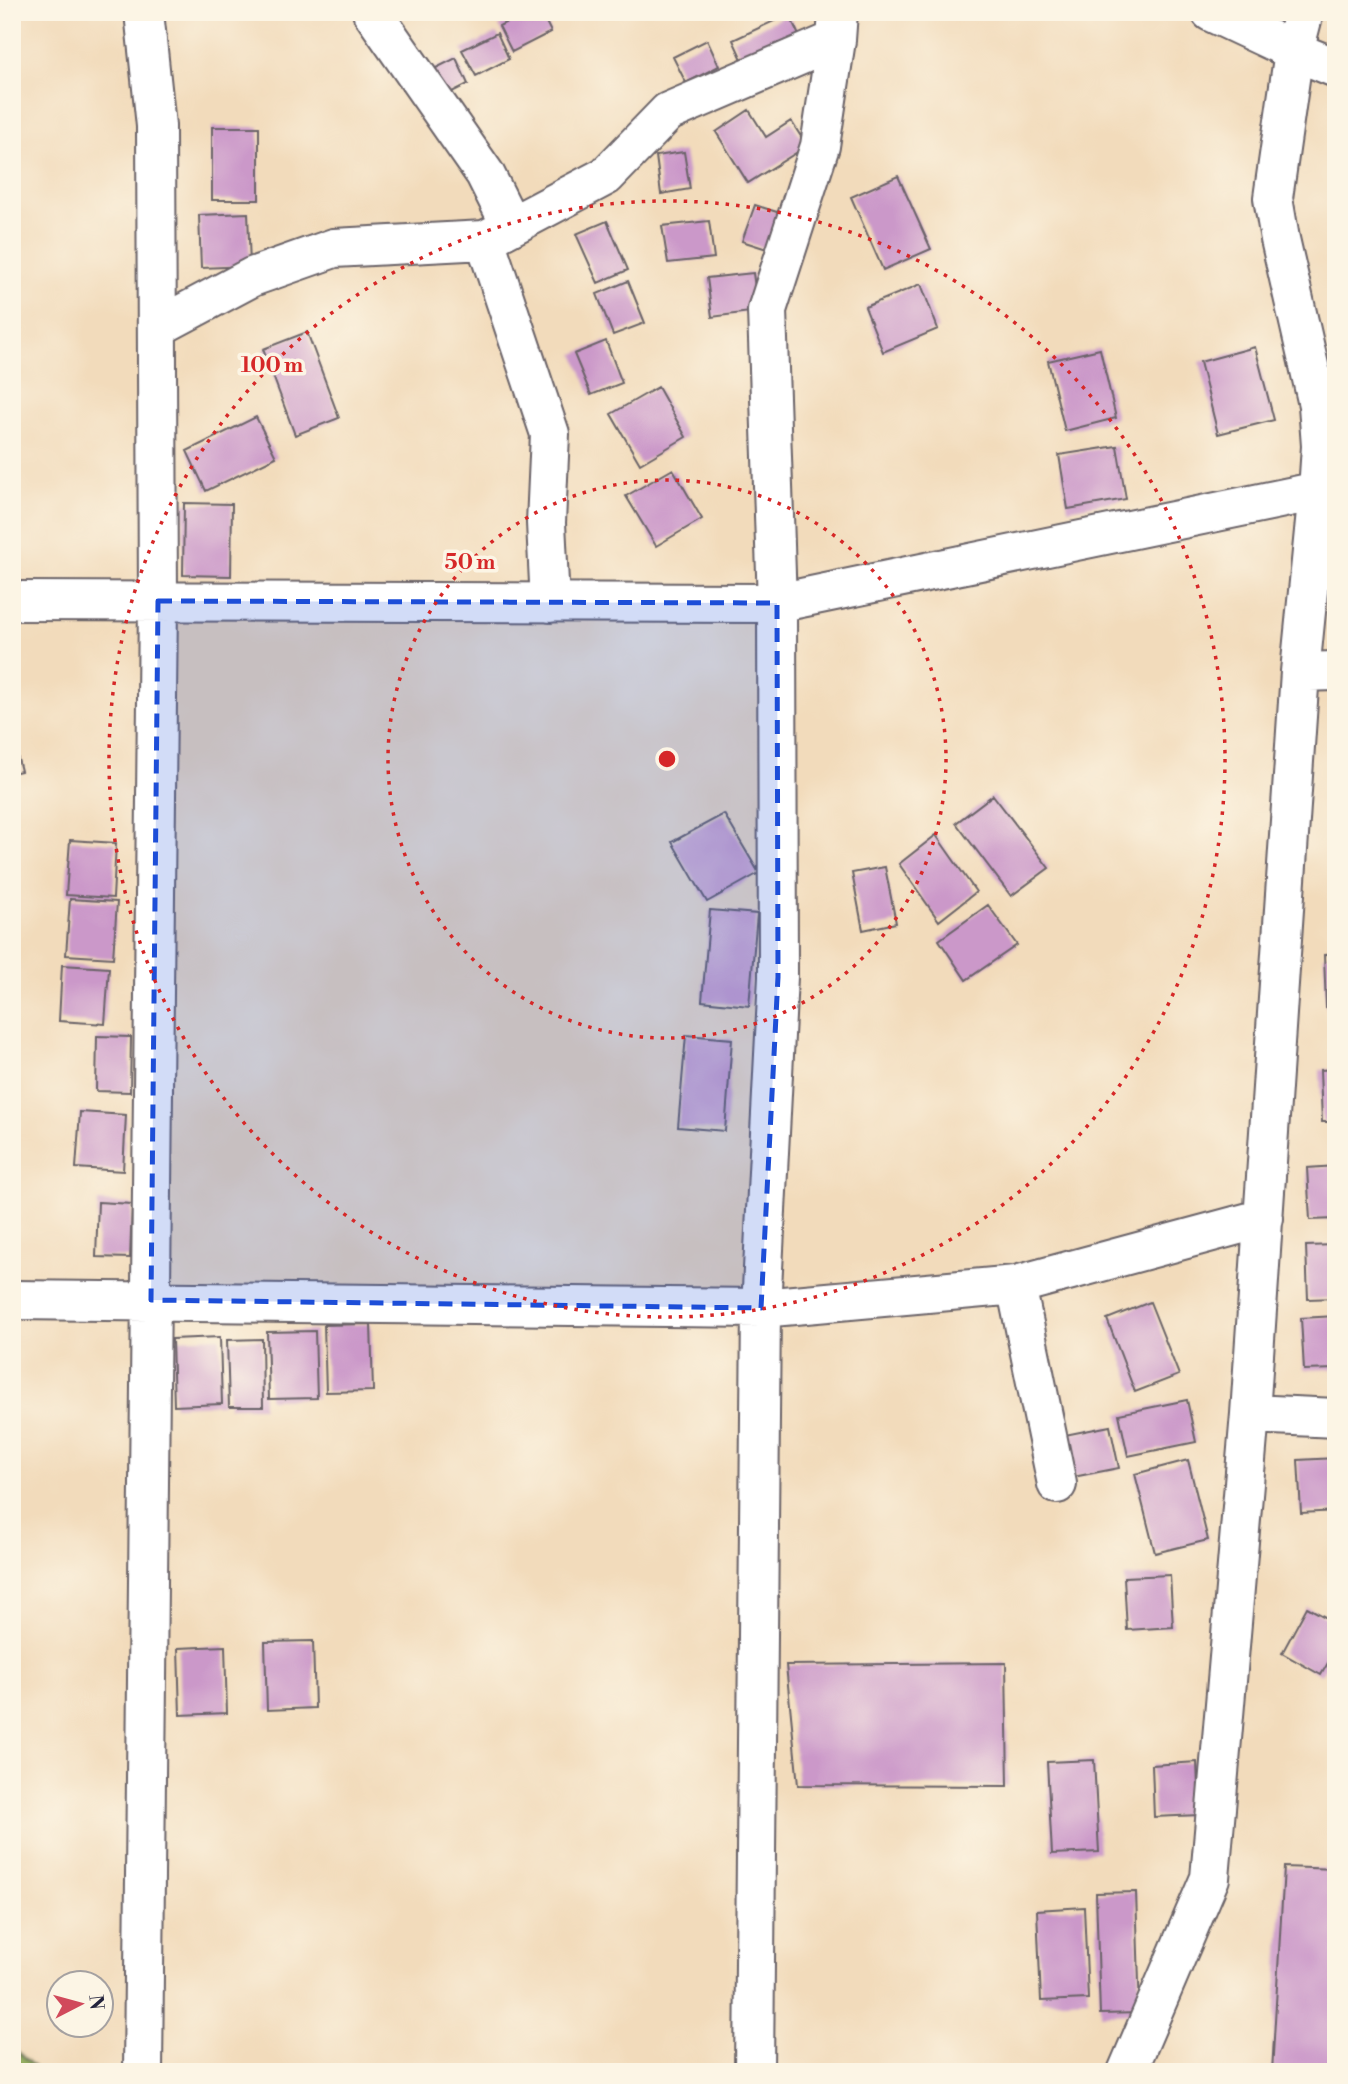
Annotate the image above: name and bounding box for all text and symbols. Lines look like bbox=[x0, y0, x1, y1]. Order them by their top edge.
text: 100 m bbox=[241, 353, 303, 379]
text: 50 m bbox=[445, 550, 495, 576]
centre of rings bbox=[655, 747, 679, 771]
north arrow bbox=[46, 1968, 116, 2038]
text: N bbox=[83, 1994, 109, 2011]

